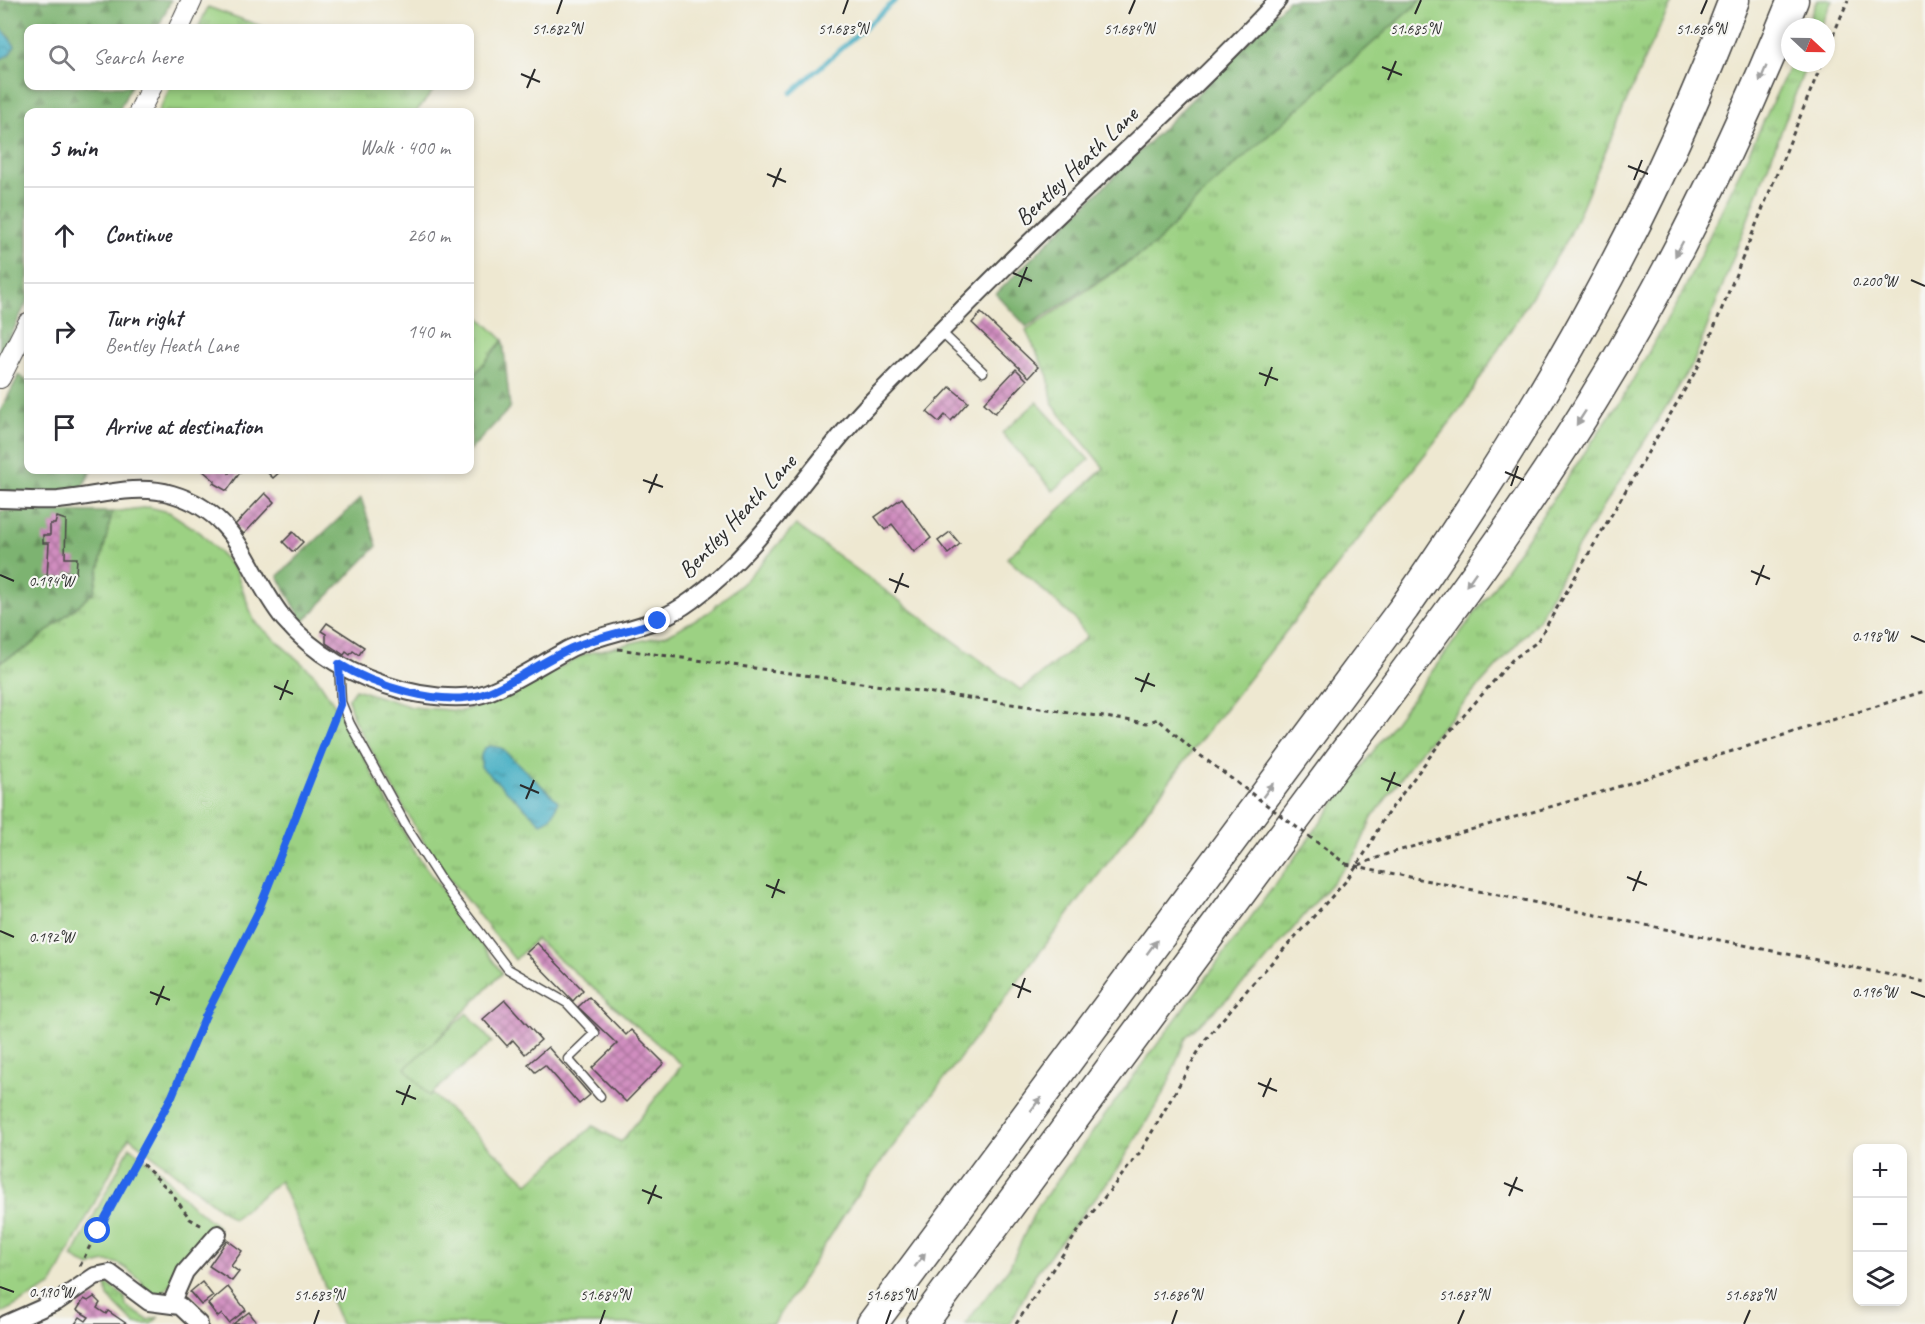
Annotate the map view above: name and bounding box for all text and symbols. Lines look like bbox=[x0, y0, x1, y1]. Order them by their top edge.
north arrow bbox=[1781, 18, 1835, 72]
text: 51.682°N bbox=[532, 20, 585, 39]
text: 51.683°N bbox=[818, 20, 871, 39]
text: 51.684°N bbox=[1104, 20, 1157, 39]
text: 51.685°N bbox=[1390, 20, 1443, 39]
text: 51.686°N bbox=[1676, 20, 1729, 39]
search box bbox=[24, 24, 474, 90]
icon: search bbox=[45, 41, 78, 74]
text: Search here bbox=[93, 43, 183, 71]
one-way arrow bbox=[1758, 65, 1768, 83]
street label: Bentley Heath Lane bbox=[1008, 98, 1145, 232]
text: 5 min bbox=[48, 131, 97, 164]
text: Walk · 400 m bbox=[360, 135, 450, 160]
icon: ahead bbox=[48, 219, 81, 252]
text: Continue bbox=[105, 221, 171, 249]
text: 260 m bbox=[407, 223, 450, 248]
one-way arrow bbox=[1674, 241, 1684, 258]
text: 0.200°W bbox=[1851, 272, 1900, 291]
text: Turn right bbox=[105, 305, 182, 333]
icon: right bbox=[48, 315, 81, 348]
text: 140 m bbox=[407, 319, 450, 344]
text: Bentley Heath Lane bbox=[105, 333, 238, 358]
one-way arrow bbox=[1576, 410, 1587, 426]
icon: arrive bbox=[48, 411, 81, 444]
text: Arrive at destination bbox=[105, 413, 262, 441]
street label: Bentley Heath Lane bbox=[672, 446, 804, 585]
text: 0.194°W bbox=[28, 572, 77, 591]
one-way arrow bbox=[1466, 572, 1478, 587]
route end bbox=[644, 607, 670, 633]
text: 0.198°W bbox=[1851, 627, 1900, 646]
one-way arrow bbox=[1262, 783, 1274, 798]
text: 0.192°W bbox=[28, 928, 77, 947]
one-way arrow bbox=[1146, 939, 1158, 955]
text: 0.196°W bbox=[1851, 983, 1900, 1002]
one-way arrow bbox=[1030, 1096, 1042, 1112]
map controls bbox=[1853, 1144, 1907, 1306]
button: + bbox=[1853, 1144, 1907, 1198]
button: − bbox=[1853, 1198, 1907, 1252]
route start bbox=[84, 1217, 110, 1243]
button: layers bbox=[1853, 1252, 1907, 1306]
one-way arrow bbox=[914, 1253, 926, 1269]
text: 0.190°W bbox=[28, 1283, 77, 1302]
text: 51.683°N bbox=[294, 1286, 347, 1305]
text: 51.684°N bbox=[580, 1286, 633, 1305]
text: 51.685°N bbox=[866, 1286, 919, 1305]
text: 51.686°N bbox=[1152, 1286, 1205, 1305]
text: 51.687°N bbox=[1439, 1286, 1492, 1305]
text: 51.688°N bbox=[1725, 1286, 1778, 1305]

